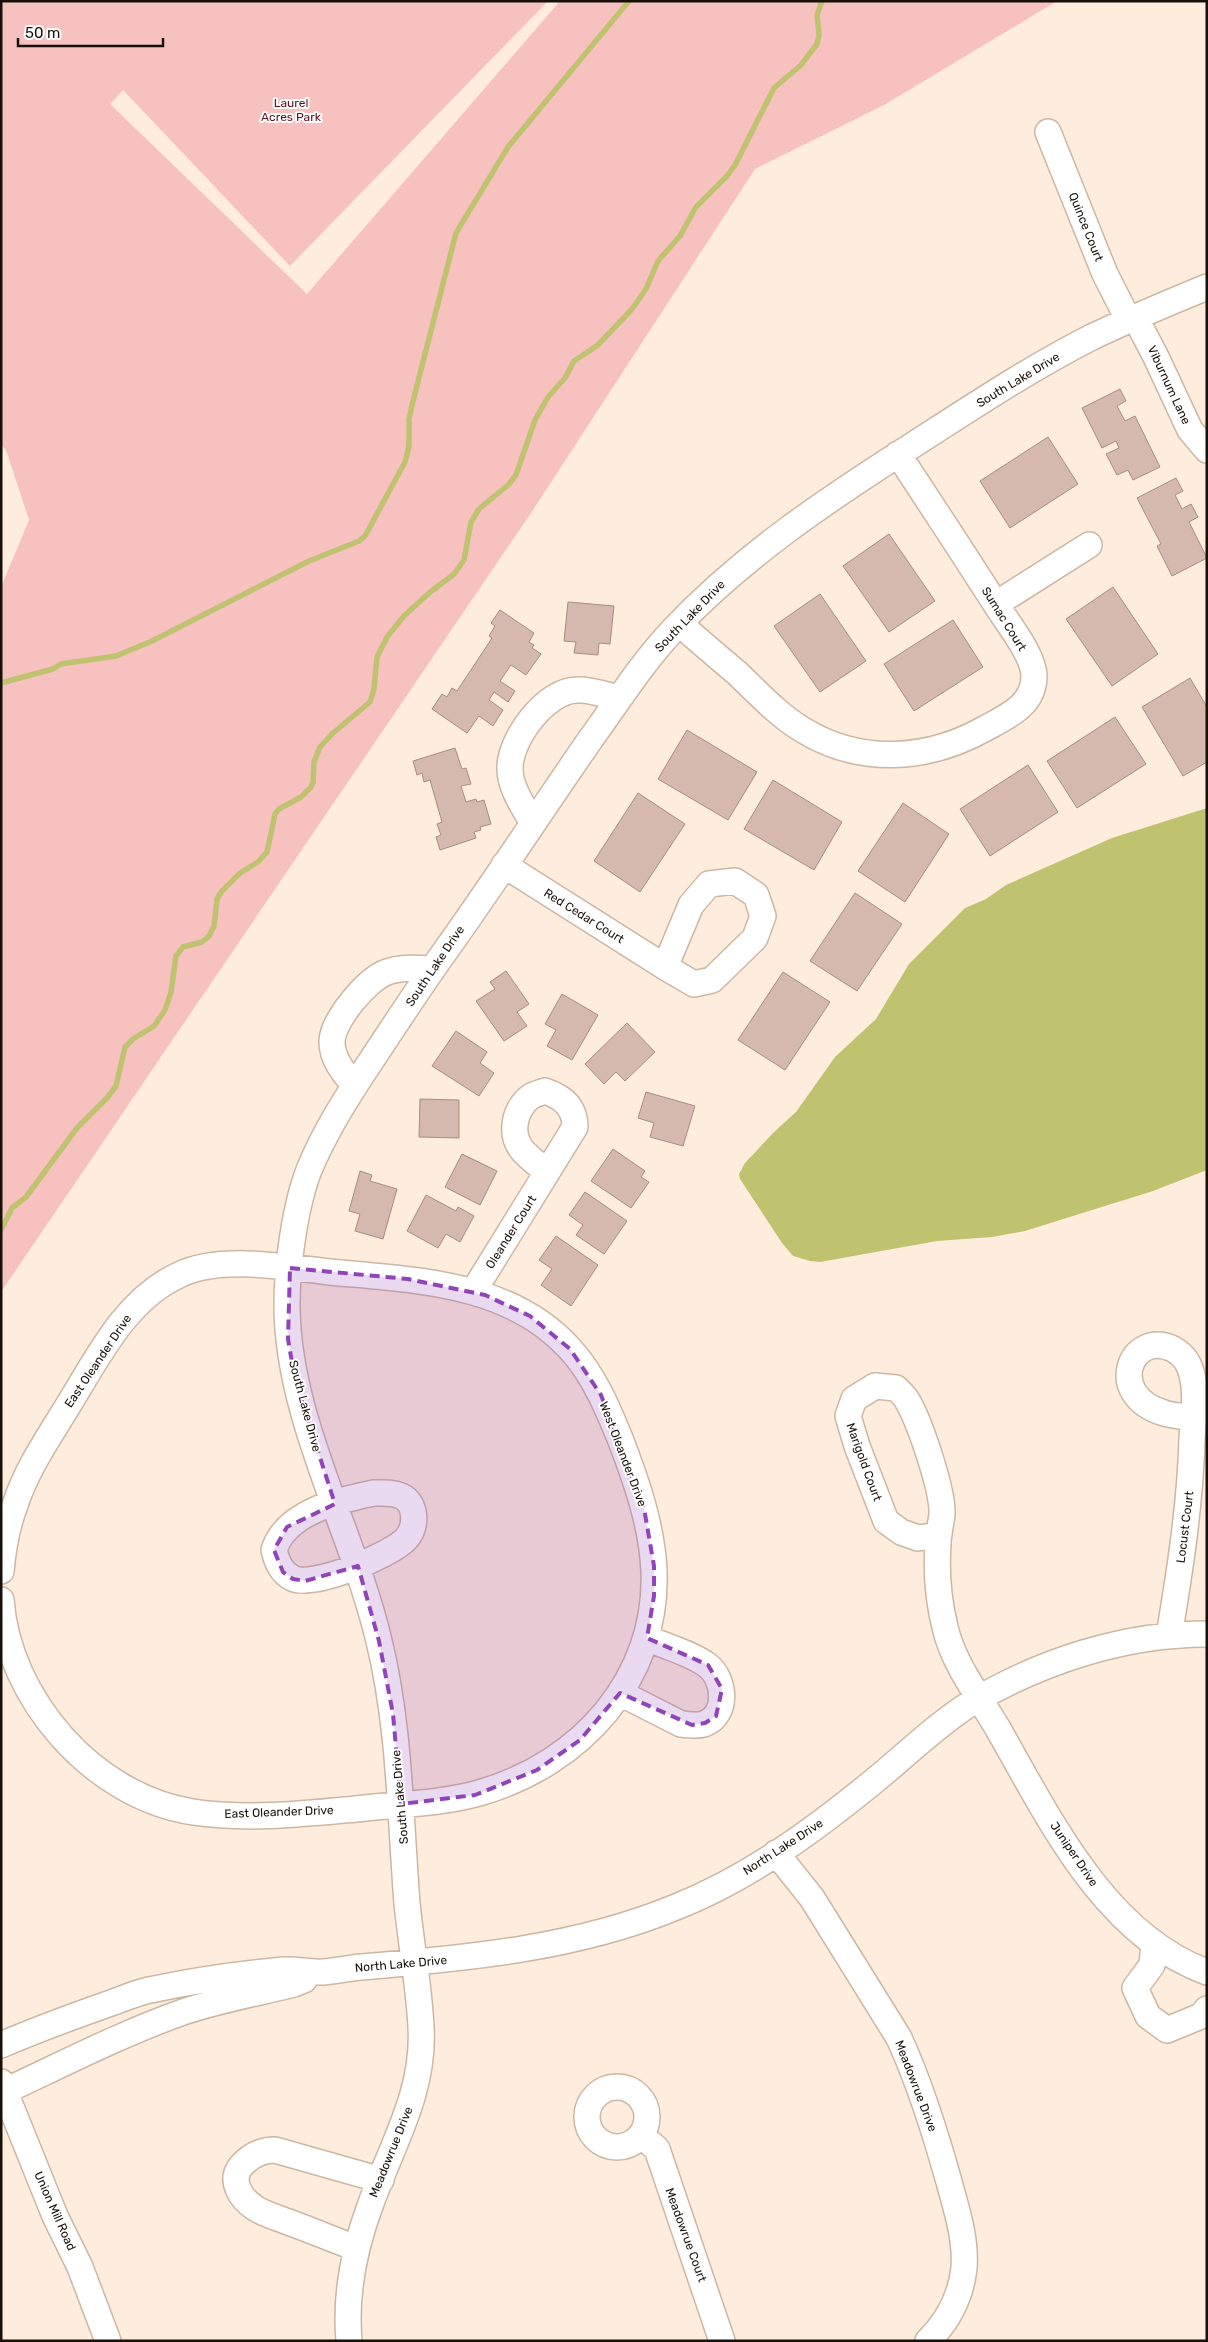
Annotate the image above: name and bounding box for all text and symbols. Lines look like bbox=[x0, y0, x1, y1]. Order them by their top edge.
scale bar bbox=[18, 15, 162, 47]
text: 50 m bbox=[25, 24, 60, 42]
park label: Laurel Acres Park bbox=[261, 96, 322, 124]
street label: Quince Court bbox=[1066, 190, 1106, 264]
street label: Viburnum Lane bbox=[1145, 343, 1193, 427]
street label: South Lake Drive bbox=[974, 350, 1062, 410]
street label: South Lake Drive bbox=[652, 577, 728, 655]
street label: Sumac Court bbox=[979, 584, 1029, 654]
street label: Red Cedar Court bbox=[541, 886, 627, 946]
street label: South Lake Drive bbox=[403, 923, 467, 1009]
street label: Oleander Court bbox=[483, 1192, 539, 1271]
street label: East Oleander Drive bbox=[62, 1312, 135, 1410]
street label: South Lake Drive bbox=[286, 1359, 324, 1454]
street label: West Oleander Drive bbox=[596, 1399, 650, 1509]
street label: Marigold Court bbox=[843, 1421, 885, 1503]
street label: Locust Court bbox=[1174, 1490, 1196, 1564]
street label: South Lake Drive bbox=[389, 1749, 411, 1845]
street label: East Oleander Drive bbox=[224, 1803, 334, 1821]
street label: North Lake Drive bbox=[740, 1816, 826, 1878]
street label: Juniper Drive bbox=[1047, 1819, 1101, 1889]
street label: North Lake Drive bbox=[354, 1953, 448, 1975]
street label: Meadowrue Drive bbox=[892, 2038, 940, 2134]
street label: Meadowrue Drive bbox=[366, 2104, 416, 2199]
street label: Union Mill Road bbox=[31, 2169, 79, 2253]
street label: Meadowrue Court bbox=[662, 2186, 710, 2284]

